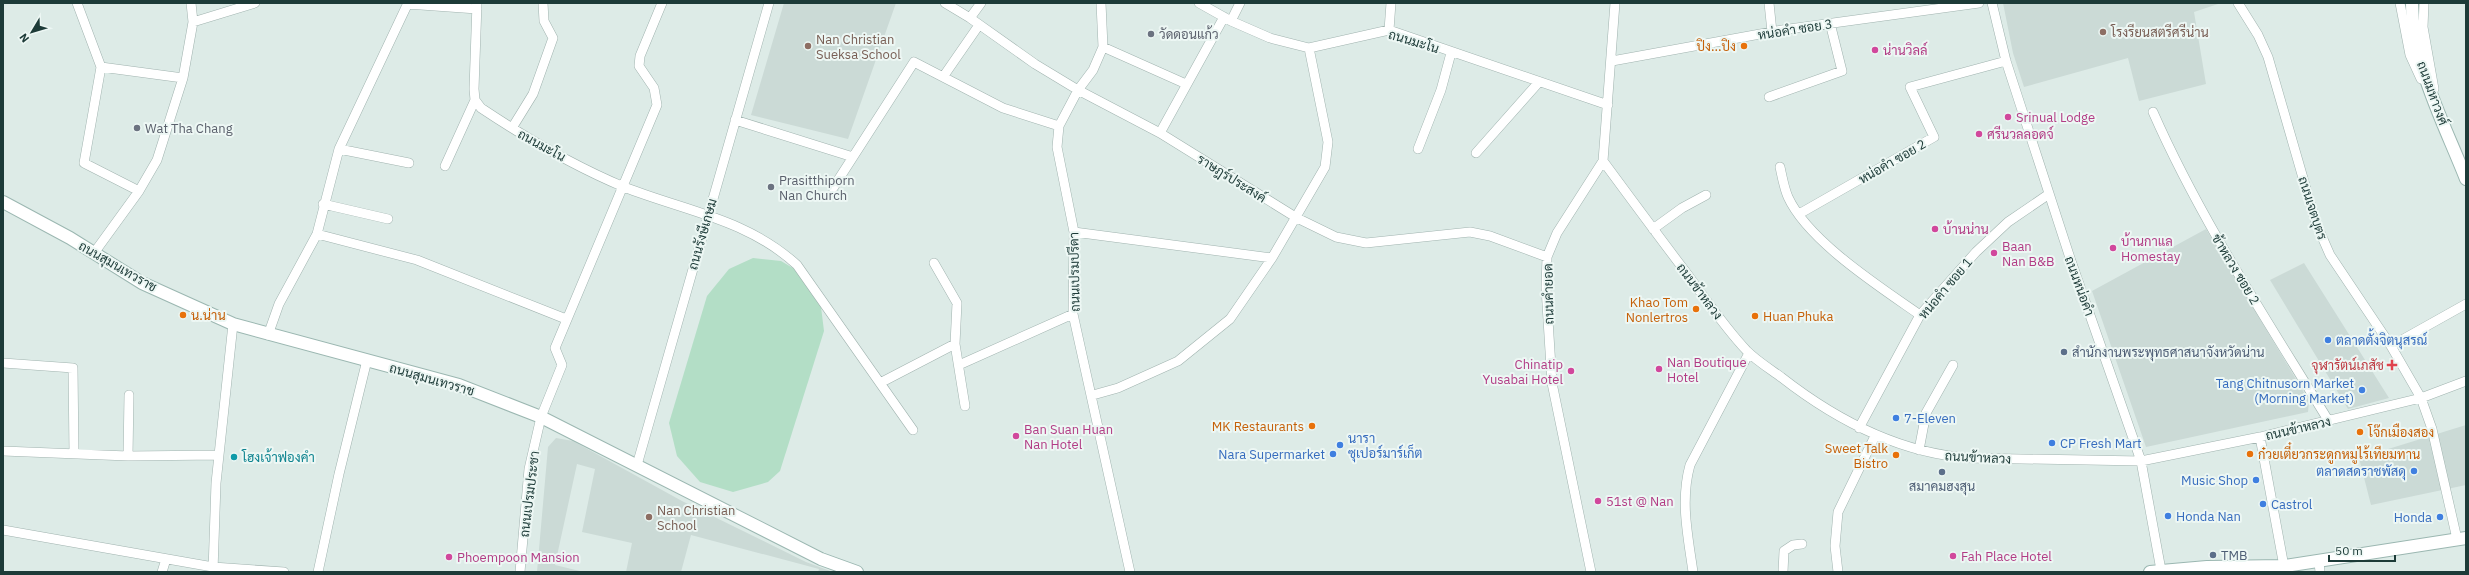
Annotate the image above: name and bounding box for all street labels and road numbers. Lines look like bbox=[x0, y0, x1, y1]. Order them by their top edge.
street label: หน่อคำ ซอย 3 bbox=[1757, 15, 1834, 44]
street label: ถนนมะโน bbox=[1386, 26, 1441, 57]
street label: ถนนมหาวงศ์ bbox=[2413, 58, 2453, 128]
street label: ถนนมะโน bbox=[515, 125, 569, 166]
street label: หน่อคำ ซอย 2 bbox=[1855, 135, 1929, 188]
street label: ราษฎร์ประสงค์ bbox=[1194, 150, 1270, 206]
street label: ถนนเจตบุตร bbox=[2293, 174, 2331, 242]
street label: ถนนรังษีเกษม bbox=[683, 196, 721, 272]
street label: ข้าหลวง ซอย 2 bbox=[2208, 230, 2264, 308]
street label: ถนนเปรมปรีดา bbox=[1064, 232, 1084, 312]
street label: ถนนสุมนเทวราช bbox=[75, 237, 160, 297]
street label: หน่อคำ ซอย 1 bbox=[1915, 254, 1976, 323]
street label: ถนนหน่อคำ bbox=[2061, 254, 2098, 318]
street label: ถนนข้าหลวง bbox=[1673, 259, 1727, 323]
street label: ถนนคำยอด bbox=[1539, 263, 1558, 325]
street label: ถนนสุมนเทวราช bbox=[387, 359, 476, 401]
street label: ถนนข้าหลวง bbox=[2264, 412, 2332, 444]
street label: ถนนข้าหลวง bbox=[1944, 446, 2012, 468]
street label: ถนนเปรมประชา bbox=[516, 450, 543, 538]

